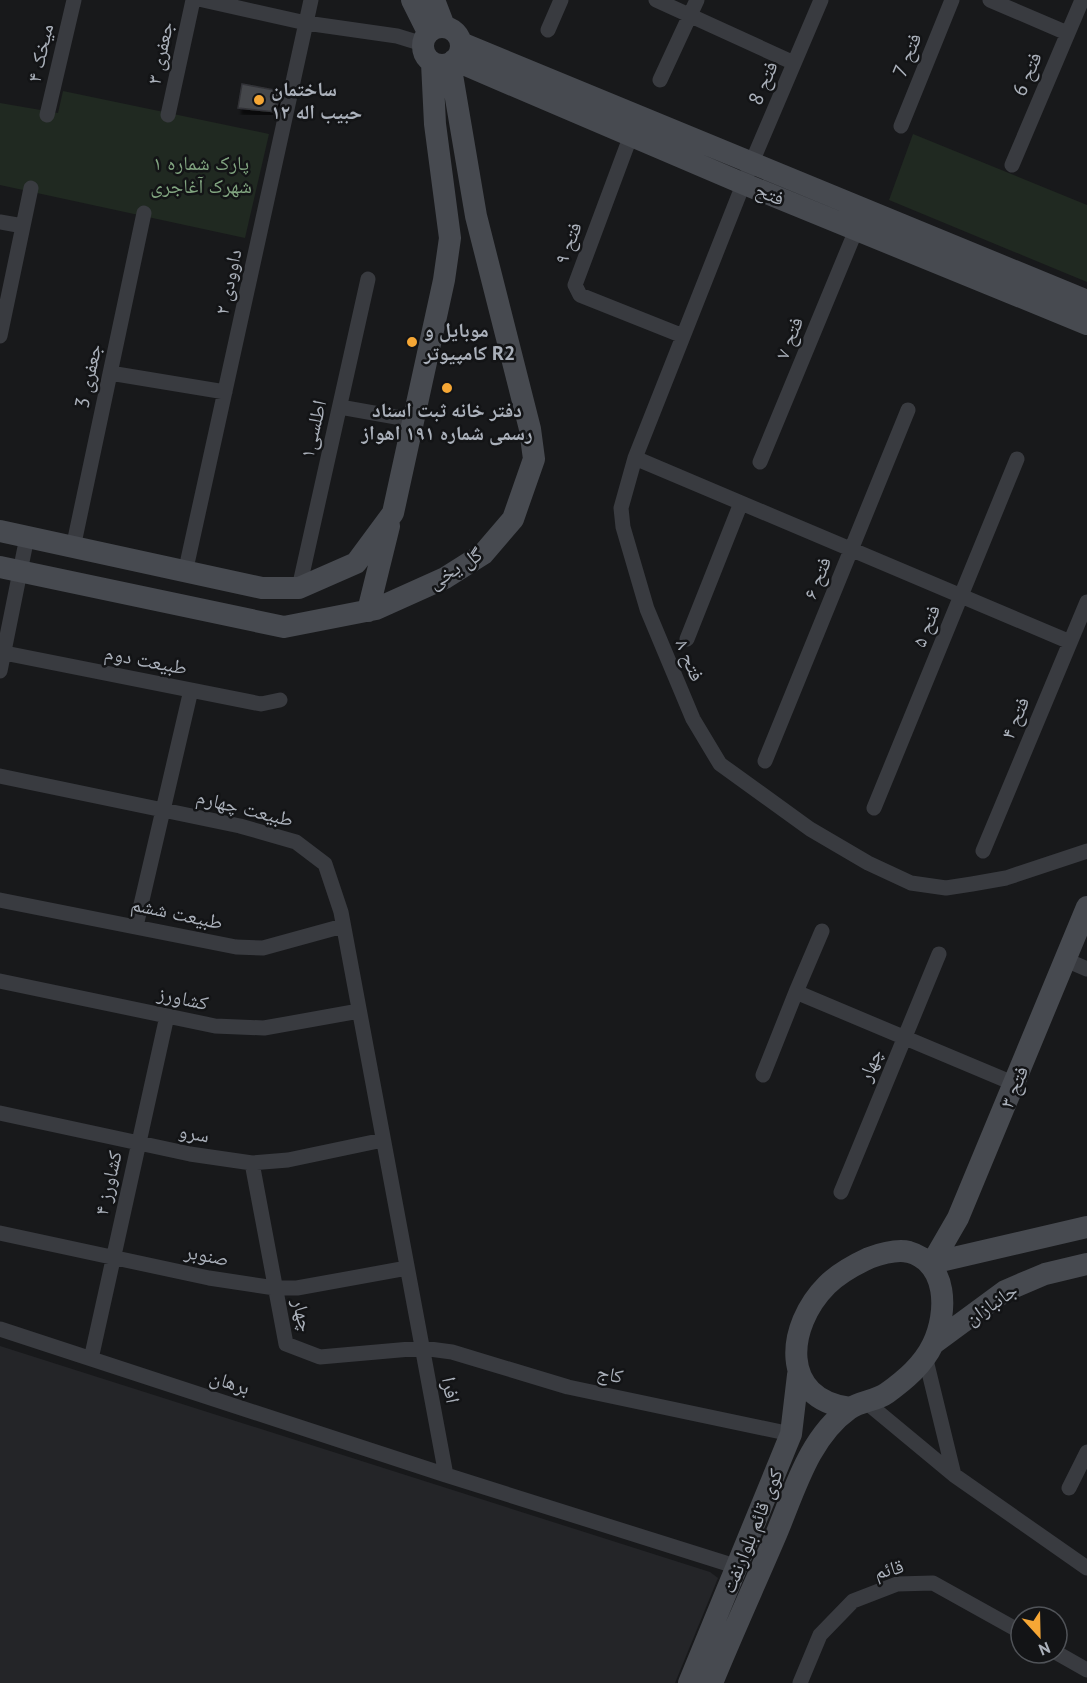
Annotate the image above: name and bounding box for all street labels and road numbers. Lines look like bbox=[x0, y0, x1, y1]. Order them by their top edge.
street label: جعفری ۳ bbox=[141, 19, 179, 87]
street label: میخک ۴ bbox=[21, 21, 59, 85]
street label: فتح 7 bbox=[886, 29, 928, 81]
street label: فتح 6 bbox=[1006, 48, 1048, 100]
street label: فتح 8 bbox=[742, 57, 784, 109]
street label: فتح bbox=[752, 177, 788, 211]
street label: فتح ۹ bbox=[548, 218, 588, 268]
street label: داوودی ۲ bbox=[208, 247, 248, 317]
street label: فتح ۷ bbox=[769, 313, 809, 363]
street label: 3 جعفری bbox=[68, 341, 108, 411]
street label: اطلسی۱ bbox=[294, 397, 332, 461]
street label: گل یخی bbox=[423, 541, 487, 595]
street label: فتح ۶ bbox=[797, 553, 837, 603]
street label: فتح ۵ bbox=[906, 601, 946, 651]
street label: فتح ۸ bbox=[670, 635, 710, 685]
street label: طبیعت دوم bbox=[102, 639, 190, 682]
street label: فتح ۴ bbox=[995, 693, 1035, 743]
street label: طبیعت چهارم bbox=[194, 783, 296, 834]
street label: طبیعت ششم bbox=[129, 891, 225, 936]
street label: کشاورز bbox=[154, 980, 211, 1016]
street label: چهار bbox=[851, 1045, 888, 1086]
street label: فتح ۳ bbox=[994, 1062, 1034, 1112]
street label: سرو bbox=[177, 1118, 211, 1148]
street label: کشاورز ۴ bbox=[88, 1148, 128, 1218]
street label: صنوبر bbox=[182, 1238, 231, 1272]
street label: جانبازان bbox=[960, 1277, 1023, 1331]
street label: چهار bbox=[286, 1295, 320, 1334]
street label: کاج bbox=[595, 1359, 625, 1389]
street label: برهان bbox=[207, 1363, 253, 1401]
street label: افرا bbox=[436, 1375, 466, 1405]
street label: کوی قائم بلوارنفت bbox=[715, 1465, 790, 1597]
street label: قائم bbox=[872, 1553, 907, 1586]

